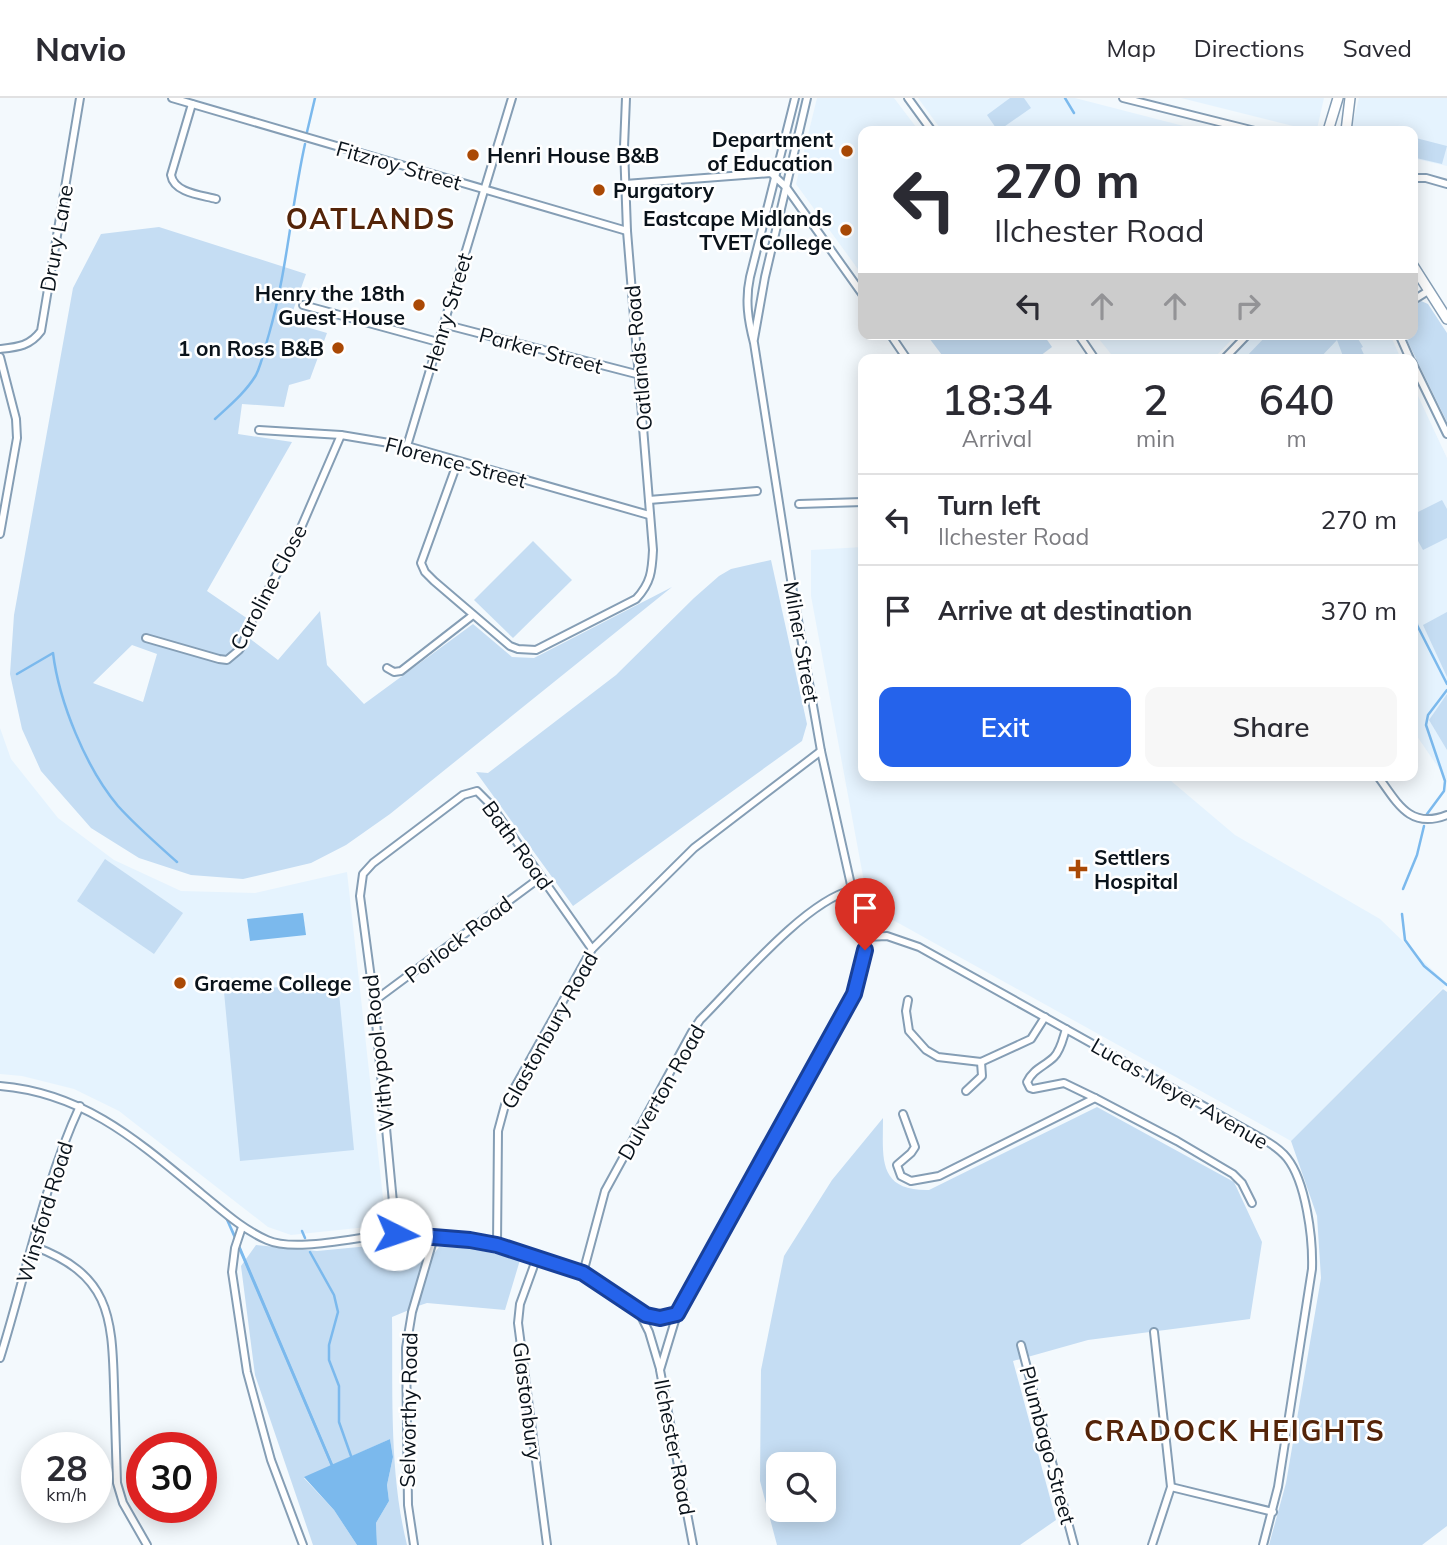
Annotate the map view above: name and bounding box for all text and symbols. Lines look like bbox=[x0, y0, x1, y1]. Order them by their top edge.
text: Navio bbox=[35, 28, 126, 69]
text: Map bbox=[1106, 33, 1156, 63]
text: Directions bbox=[1194, 33, 1305, 63]
text: Saved bbox=[1343, 33, 1412, 63]
place label: Department of Education bbox=[707, 126, 833, 176]
street label: Fitzroy Street bbox=[333, 135, 465, 195]
place label: Henri House B&B bbox=[487, 142, 659, 168]
marker: Department of Education bbox=[839, 143, 855, 159]
marker: Henri House B&B bbox=[465, 147, 481, 163]
text: 270 m bbox=[994, 149, 1140, 210]
icon: left bbox=[879, 154, 970, 245]
place label: Purgatory bbox=[613, 177, 715, 203]
marker: Purgatory bbox=[591, 182, 607, 198]
street label: Drury Lane bbox=[34, 183, 78, 293]
district label: OATLANDS bbox=[286, 201, 456, 236]
place label: Eastcape Midlands TVET College bbox=[643, 205, 832, 255]
text: Ilchester Road bbox=[994, 210, 1204, 250]
marker: Eastcape Midlands TVET College bbox=[838, 222, 854, 238]
street label: Henry Street bbox=[417, 249, 477, 375]
place label: Henry the 18th Guest House bbox=[255, 280, 405, 330]
street label: Oatlands Road bbox=[619, 284, 657, 432]
icon: left bbox=[1010, 287, 1048, 325]
icon: ahead bbox=[1083, 287, 1121, 325]
icon: ahead bbox=[1156, 287, 1194, 325]
icon: right bbox=[1229, 287, 1267, 325]
marker: Henry the 18th Guest House bbox=[411, 297, 427, 313]
street label: Parker Street bbox=[477, 321, 605, 379]
place label: 1 on Ross B&B bbox=[178, 335, 324, 361]
marker: 1 on Ross B&B bbox=[330, 340, 346, 356]
text: 18:34 bbox=[942, 373, 1052, 426]
text: 2 bbox=[1143, 373, 1168, 426]
text: 640 bbox=[1259, 373, 1334, 426]
text: Arrival bbox=[962, 424, 1032, 453]
text: min bbox=[1136, 424, 1175, 453]
text: m bbox=[1286, 424, 1307, 453]
street label: Florence Street bbox=[383, 431, 529, 493]
text: Turn left bbox=[938, 489, 1040, 522]
icon: left bbox=[879, 501, 917, 539]
text: 270 m bbox=[1321, 503, 1397, 536]
street label: Caroline Close bbox=[224, 520, 312, 654]
text: Ilchester Road bbox=[938, 522, 1089, 551]
street label: Milner Street bbox=[779, 579, 825, 705]
icon: arrive bbox=[879, 592, 917, 630]
text: Arrive at destination bbox=[938, 594, 1193, 627]
text: 370 m bbox=[1321, 594, 1397, 627]
button: Exit bbox=[879, 687, 1131, 767]
button: Share bbox=[1145, 687, 1397, 767]
street label: Bath Road bbox=[477, 795, 559, 895]
place label: Settlers Hospital bbox=[1094, 844, 1178, 894]
marker: Settlers Hospital bbox=[1068, 859, 1088, 879]
pin bbox=[835, 878, 895, 950]
icon: arrive bbox=[846, 889, 884, 927]
street label: Porlock Road bbox=[399, 890, 517, 988]
street label: Glastonbury Road bbox=[495, 947, 603, 1113]
place label: Graeme College bbox=[194, 970, 351, 996]
street label: Withypool Road bbox=[357, 973, 399, 1133]
marker: Graeme College bbox=[172, 975, 188, 991]
street label: Dulverton Road bbox=[612, 1020, 710, 1164]
street label: Lucas Meyer Avenue bbox=[1087, 1032, 1273, 1154]
street label: Winsford Road bbox=[10, 1138, 78, 1286]
position arrow bbox=[359, 1197, 433, 1271]
street label: Selworthy Road bbox=[394, 1332, 422, 1488]
street label: Glastonbury bbox=[508, 1340, 548, 1462]
street label: Plumbago Street bbox=[1014, 1363, 1082, 1527]
street label: Ilchester Road bbox=[649, 1377, 701, 1517]
district label: CRADOCK HEIGHTS bbox=[1084, 1413, 1386, 1448]
speed limit sign: 30 bbox=[126, 1432, 217, 1523]
text: 28 bbox=[45, 1446, 88, 1490]
map controls bbox=[766, 1452, 836, 1522]
button: search bbox=[766, 1452, 836, 1522]
text: km/h bbox=[46, 1483, 87, 1506]

